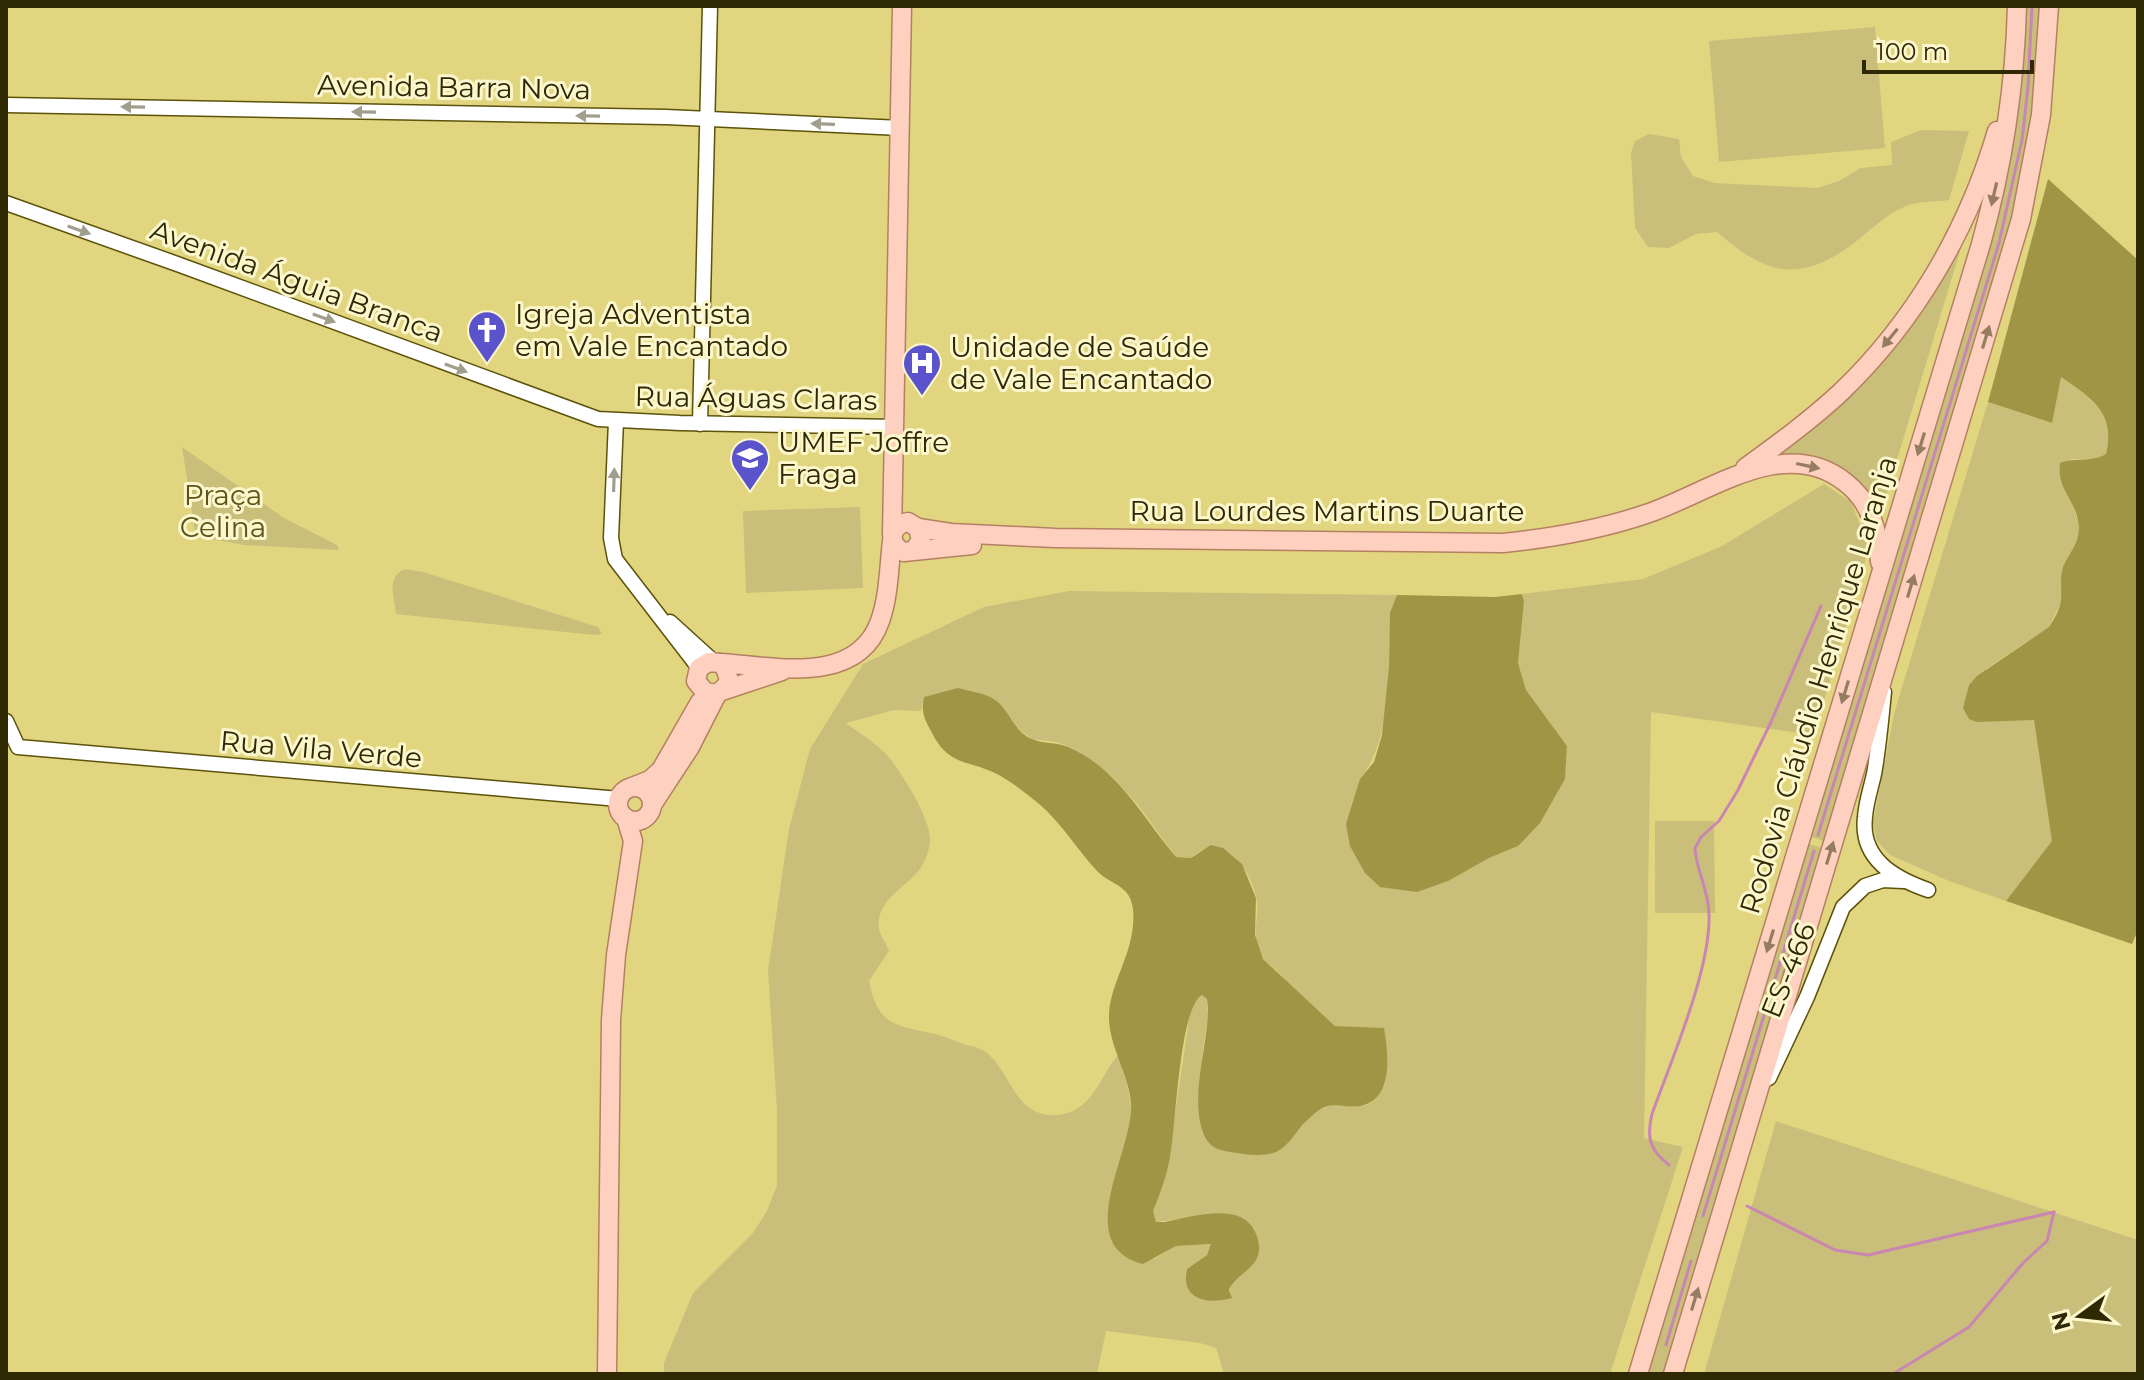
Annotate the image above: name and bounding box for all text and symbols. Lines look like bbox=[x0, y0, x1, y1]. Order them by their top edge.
scale bar bbox=[1864, 24, 2032, 74]
text: 100 m bbox=[1876, 37, 1948, 66]
street label: Avenida Barra Nova bbox=[317, 68, 591, 106]
one-way arrow bbox=[120, 100, 145, 113]
one-way arrow bbox=[351, 105, 376, 118]
one-way arrow bbox=[575, 110, 600, 122]
one-way arrow bbox=[810, 118, 835, 131]
one-way arrow bbox=[1988, 182, 2000, 207]
street label: Avenida Águia Branca bbox=[146, 212, 448, 350]
one-way arrow bbox=[68, 224, 92, 236]
place label: Igreja Adventista em Vale Encantado bbox=[515, 297, 788, 363]
church icon: Igreja Adventista em Vale Encantado bbox=[466, 309, 508, 364]
one-way arrow bbox=[312, 313, 336, 325]
one-way arrow bbox=[1980, 324, 1993, 348]
one-way arrow bbox=[1882, 327, 1899, 347]
place label: Unidade de Saúde de Vale Encantado bbox=[950, 330, 1212, 396]
hospital icon: Unidade de Saúde de Vale Encantado bbox=[901, 342, 943, 397]
one-way arrow bbox=[444, 362, 468, 374]
street label: Rua Águas Claras bbox=[634, 379, 878, 417]
place label: UMEF Joffre Fraga bbox=[778, 425, 949, 491]
one-way arrow bbox=[1914, 432, 1927, 456]
school or university icon: UMEF Joffre Fraga bbox=[729, 437, 771, 492]
street label: Rodovia Cláudio Henrique Laranja bbox=[1732, 452, 1904, 918]
one-way arrow bbox=[1796, 460, 1821, 473]
one-way arrow bbox=[607, 467, 620, 492]
park label: Praça Celina bbox=[180, 478, 266, 544]
street label: Rua Lourdes Martins Duarte bbox=[1130, 494, 1524, 528]
one-way arrow bbox=[1905, 573, 1918, 597]
one-way arrow bbox=[1838, 681, 1851, 705]
street label: Rua Vila Verde bbox=[219, 723, 423, 775]
one-way arrow bbox=[1824, 841, 1837, 865]
street label: ES-466 bbox=[1754, 917, 1822, 1023]
one-way arrow bbox=[1763, 930, 1776, 954]
north arrow bbox=[2040, 1276, 2120, 1356]
one-way arrow bbox=[1689, 1287, 1702, 1311]
text: N bbox=[2046, 1309, 2077, 1333]

